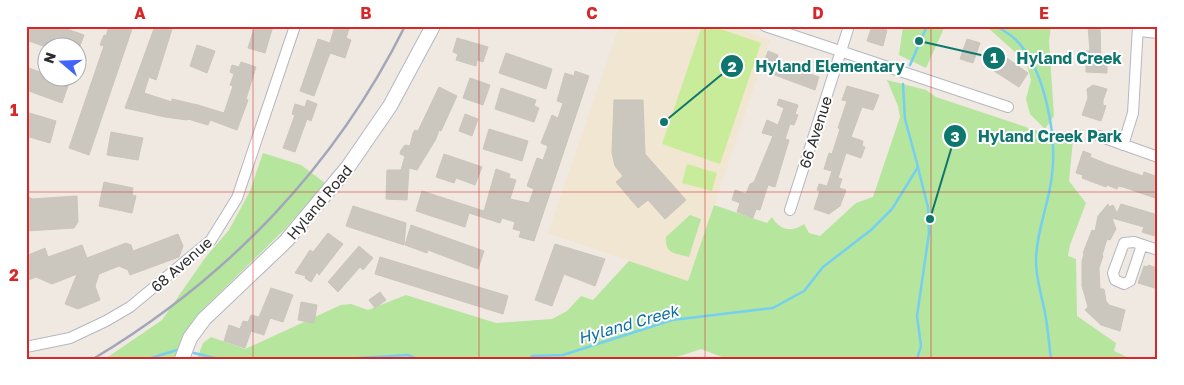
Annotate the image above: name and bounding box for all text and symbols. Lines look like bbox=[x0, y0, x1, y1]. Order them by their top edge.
text: A bbox=[134, 3, 146, 23]
text: B bbox=[360, 3, 372, 23]
text: C bbox=[586, 3, 598, 23]
text: D bbox=[812, 3, 824, 23]
text: E bbox=[1039, 3, 1049, 23]
north arrow bbox=[38, 38, 88, 88]
callout: Hyland Creek bbox=[982, 42, 1132, 73]
text: 1 bbox=[990, 48, 998, 66]
text: Hyland Creek bbox=[1016, 48, 1122, 68]
text: N bbox=[39, 50, 59, 65]
callout: Hyland Elementary bbox=[720, 51, 914, 82]
text: Hyland Elementary bbox=[755, 56, 905, 76]
text: 2 bbox=[727, 57, 737, 75]
street label: 66 Avenue bbox=[795, 93, 835, 170]
text: 1 bbox=[10, 100, 18, 120]
callout: Hyland Creek Park bbox=[942, 121, 1132, 152]
text: Hyland Creek Park bbox=[978, 126, 1123, 146]
text: 3 bbox=[950, 127, 960, 145]
street label: Hyland Road bbox=[283, 161, 355, 243]
street label: 68 Avenue bbox=[147, 232, 215, 295]
text: 2 bbox=[9, 265, 19, 285]
water label: Hyland Creek bbox=[575, 300, 682, 348]

